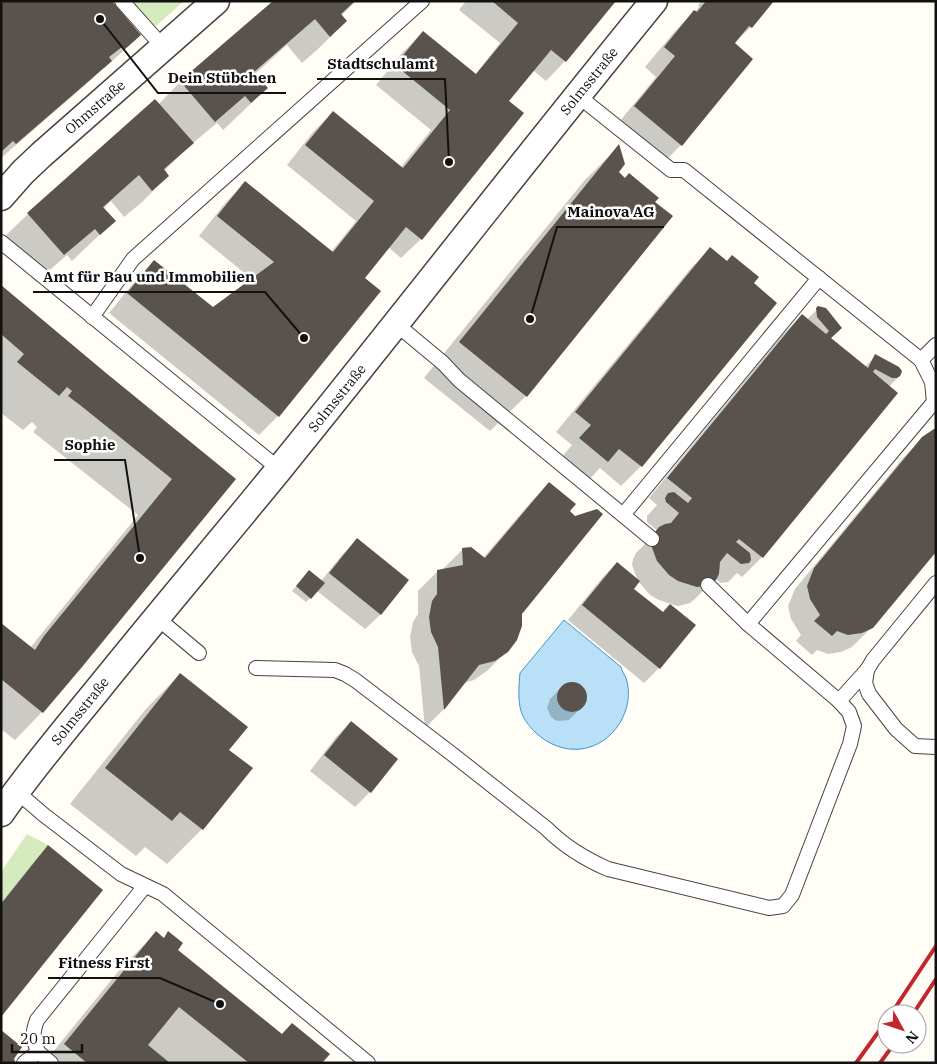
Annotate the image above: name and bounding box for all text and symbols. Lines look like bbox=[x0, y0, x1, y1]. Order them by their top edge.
street label: Solmsstraße bbox=[556, 43, 622, 119]
callout: Stadtschulamt bbox=[317, 49, 445, 79]
text: Stadtschulamt bbox=[327, 54, 435, 73]
callout: Dein Stübchen bbox=[158, 63, 286, 93]
text: Dein Stübchen bbox=[168, 68, 276, 87]
street label: Ohmstraße bbox=[61, 76, 129, 138]
callout: Mainova AG bbox=[557, 197, 664, 227]
text: Mainova AG bbox=[567, 202, 655, 221]
callout: Amt für Bau und Immobilien bbox=[33, 262, 265, 292]
text: Amt für Bau und Immobilien bbox=[43, 267, 255, 286]
street label: Solmsstraße bbox=[304, 360, 370, 436]
callout: Sophie bbox=[54, 430, 125, 460]
text: Sophie bbox=[65, 435, 115, 454]
street label: Solmsstraße bbox=[47, 673, 113, 749]
callout: Fitness First bbox=[48, 948, 160, 978]
text: Fitness First bbox=[58, 953, 150, 972]
north arrow bbox=[877, 1004, 927, 1054]
scale bar bbox=[12, 1022, 82, 1054]
text: N bbox=[902, 1027, 922, 1047]
text: 20 m bbox=[20, 1029, 56, 1048]

